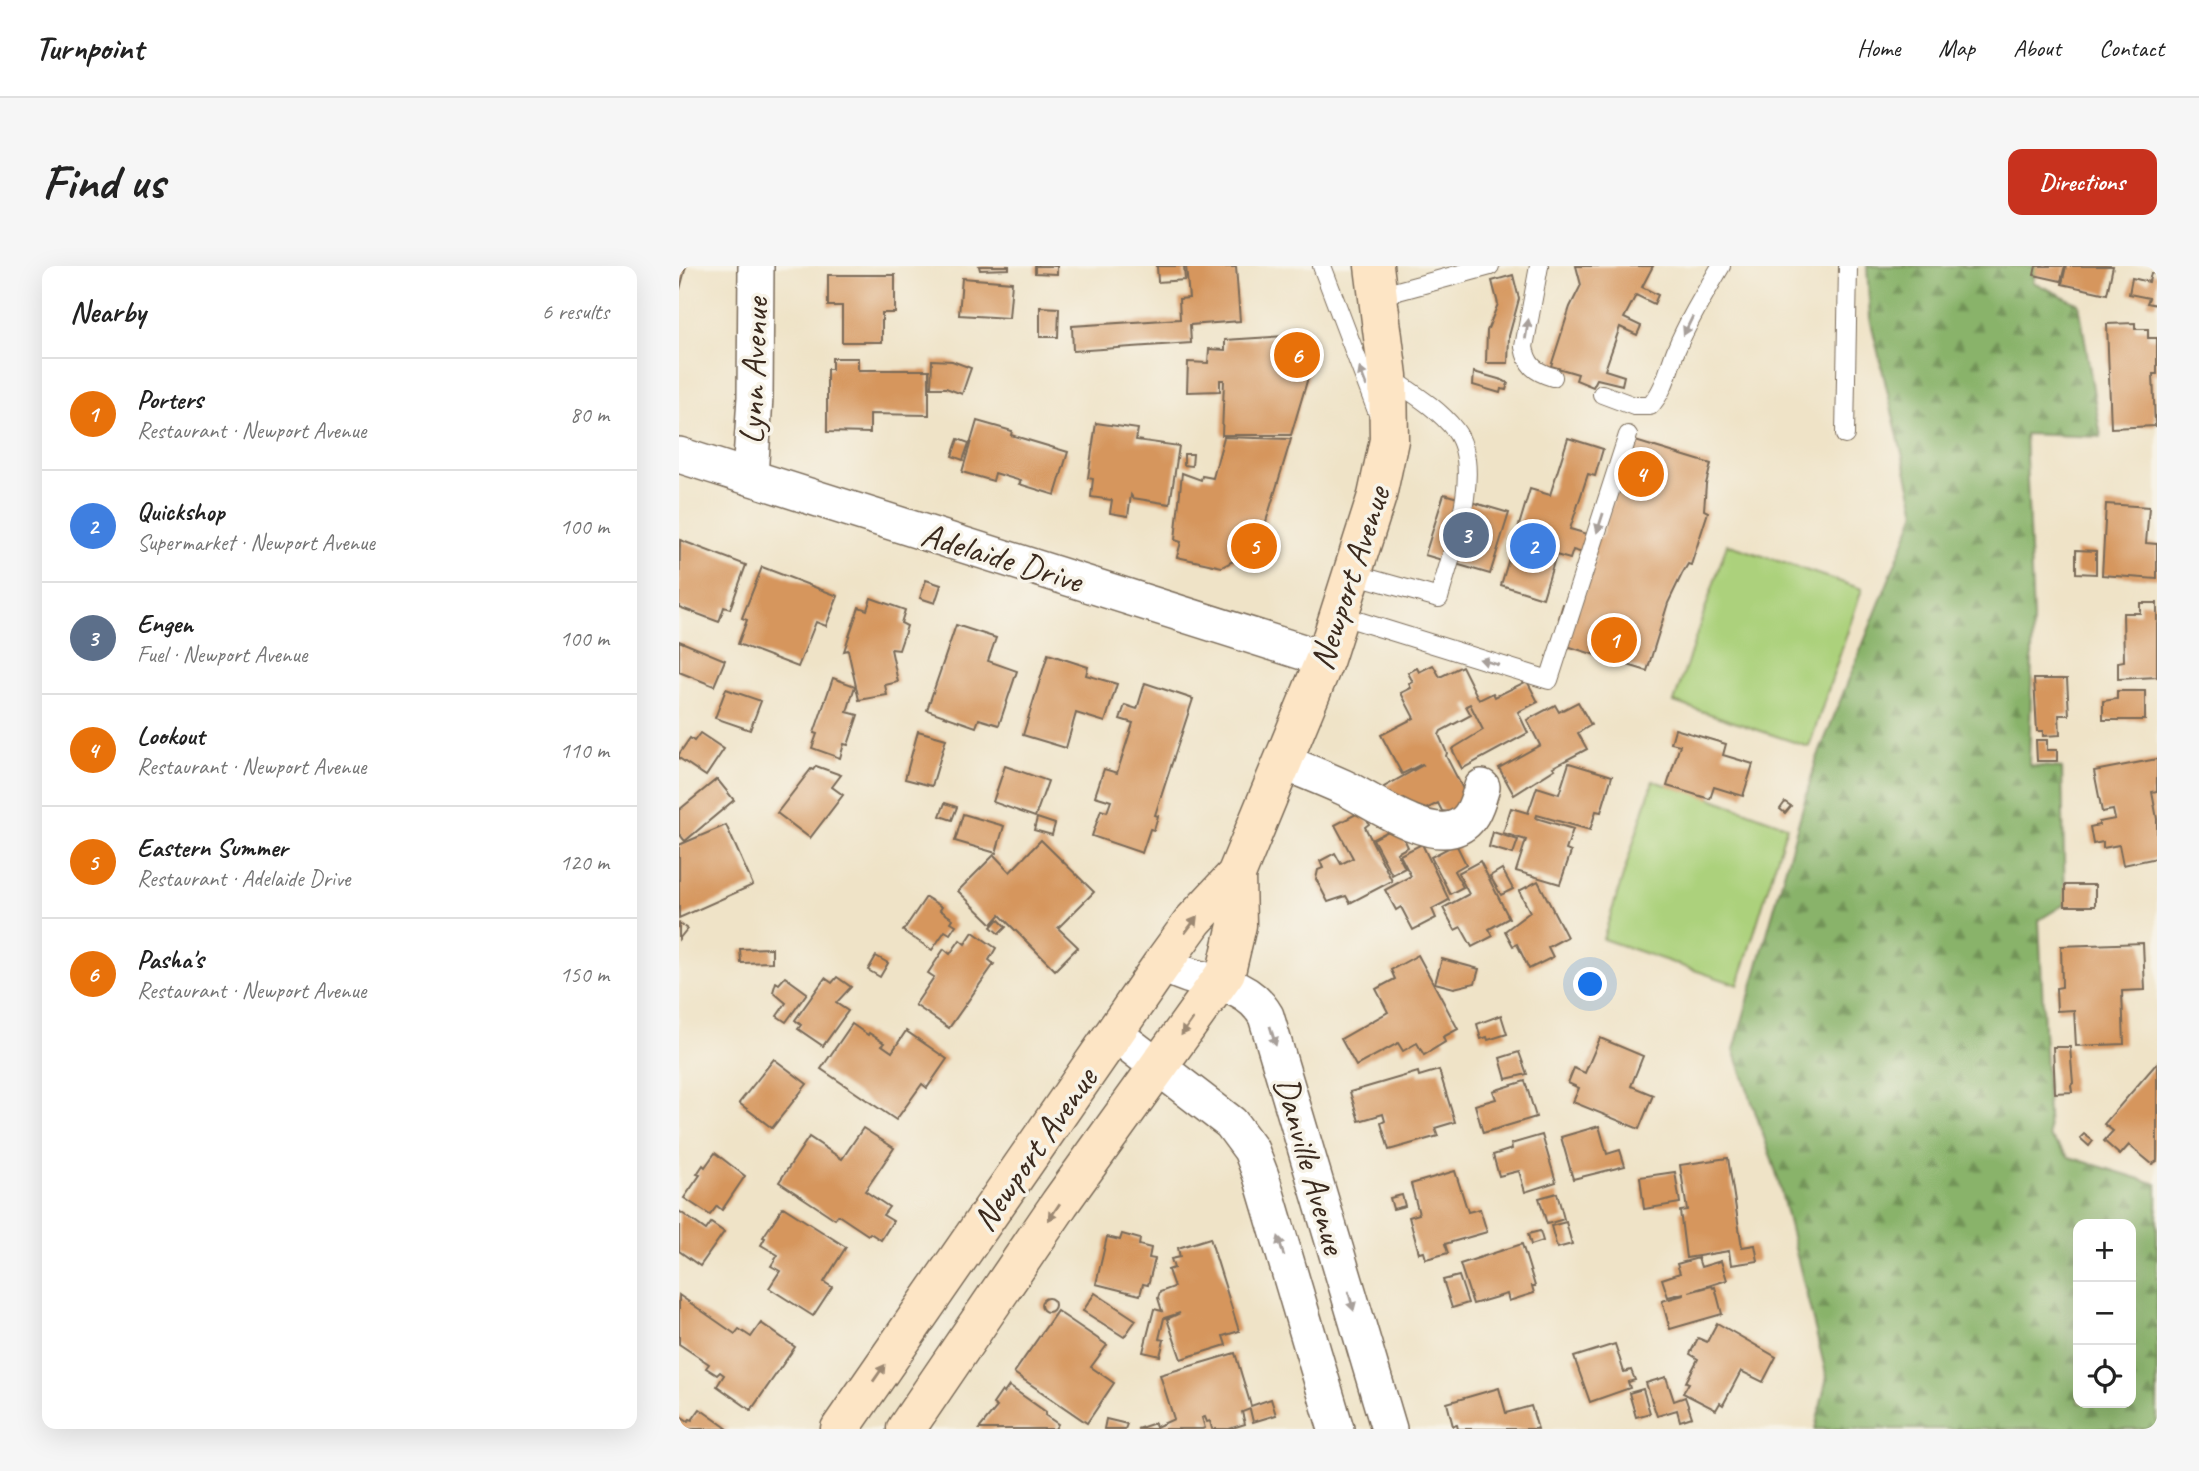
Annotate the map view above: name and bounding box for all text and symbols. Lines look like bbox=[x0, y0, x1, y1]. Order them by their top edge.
text: Turnpoint bbox=[35, 27, 143, 69]
text: Home bbox=[1857, 33, 1900, 63]
text: Map bbox=[1938, 33, 1975, 63]
text: About bbox=[2013, 33, 2061, 63]
text: Contact bbox=[2099, 33, 2164, 63]
button: Directions bbox=[2008, 149, 2157, 215]
text: Find us bbox=[42, 151, 164, 213]
text: Nearby bbox=[70, 293, 146, 331]
street label: Lynn Avenue bbox=[728, 294, 779, 445]
text: 6 results bbox=[542, 297, 609, 326]
one-way arrow bbox=[1682, 316, 1694, 336]
one-way arrow bbox=[1522, 318, 1533, 340]
pin: 6 bbox=[1274, 329, 1320, 381]
one-way arrow bbox=[1358, 366, 1369, 387]
text: Porters bbox=[137, 383, 203, 416]
text: 1 bbox=[88, 400, 98, 429]
text: 80 m bbox=[570, 400, 609, 429]
text: Restaurant · Newport Avenue bbox=[137, 416, 366, 445]
pin: 4 bbox=[1618, 448, 1664, 500]
street label: Newport Avenue bbox=[1299, 479, 1401, 675]
text: Quickshop bbox=[137, 495, 224, 528]
pin: 3 bbox=[1443, 509, 1489, 561]
text: 2 bbox=[88, 512, 98, 541]
text: 100 m bbox=[560, 512, 609, 541]
street label: Adelaide Drive bbox=[916, 512, 1090, 604]
one-way arrow bbox=[1594, 513, 1604, 534]
pin: 5 bbox=[1231, 520, 1277, 572]
pin: 2 bbox=[1510, 520, 1556, 572]
text: Supermarket · Newport Avenue bbox=[137, 528, 375, 557]
text: Engen bbox=[137, 607, 193, 640]
pin: 1 bbox=[1591, 614, 1637, 666]
text: 3 bbox=[88, 624, 98, 653]
text: 100 m bbox=[560, 624, 609, 653]
text: Fuel · Newport Avenue bbox=[137, 640, 307, 669]
one-way arrow bbox=[1478, 656, 1499, 666]
text: Lookout bbox=[137, 719, 204, 752]
text: 4 bbox=[88, 736, 98, 765]
text: 110 m bbox=[560, 736, 609, 765]
text: Restaurant · Newport Avenue bbox=[137, 752, 366, 781]
text: Eastern Summer bbox=[137, 831, 288, 864]
text: 5 bbox=[88, 848, 98, 877]
text: 120 m bbox=[560, 848, 609, 877]
text: Restaurant · Adelaide Drive bbox=[137, 864, 350, 893]
one-way arrow bbox=[1184, 916, 1198, 934]
text: Pasha's bbox=[137, 943, 204, 976]
text: 6 bbox=[88, 960, 98, 989]
text: 150 m bbox=[560, 960, 609, 989]
your location bbox=[1573, 967, 1607, 1001]
text: Restaurant · Newport Avenue bbox=[137, 976, 366, 1005]
one-way arrow bbox=[1180, 1018, 1194, 1036]
one-way arrow bbox=[1269, 1026, 1279, 1047]
street label: Newport Avenue bbox=[962, 1057, 1109, 1240]
street label: Danville Avenue bbox=[1264, 1072, 1358, 1261]
one-way arrow bbox=[1047, 1203, 1061, 1221]
map controls bbox=[2073, 1219, 2136, 1408]
button: + bbox=[2073, 1219, 2136, 1282]
one-way arrow bbox=[1276, 1235, 1286, 1256]
button: − bbox=[2073, 1282, 2136, 1345]
one-way arrow bbox=[1347, 1291, 1357, 1312]
button: locate bbox=[2073, 1345, 2136, 1408]
one-way arrow bbox=[872, 1364, 886, 1382]

